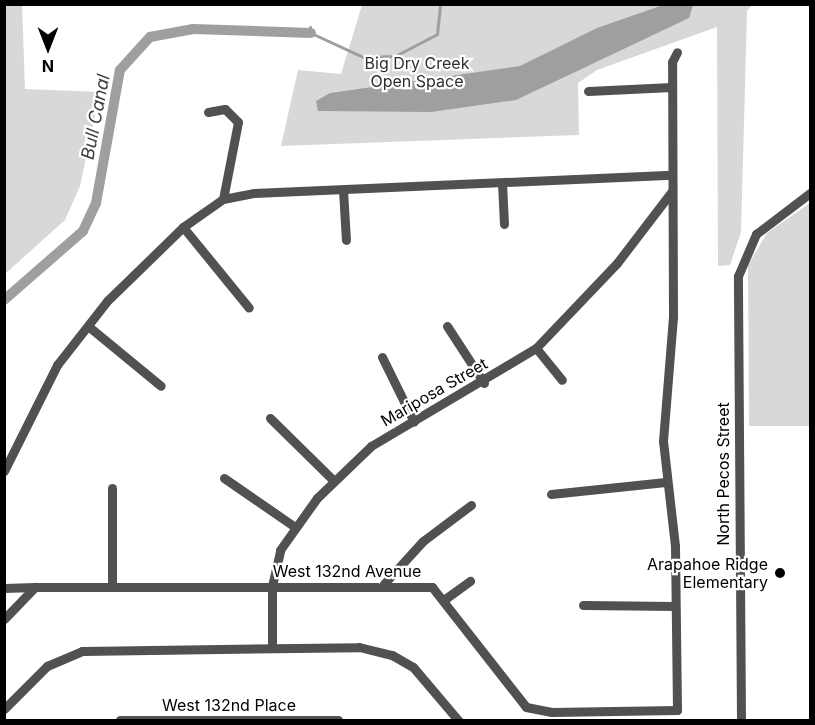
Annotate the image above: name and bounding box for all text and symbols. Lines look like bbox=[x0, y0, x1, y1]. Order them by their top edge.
north arrow bbox=[18, 18, 78, 78]
park label: Big Dry Creek Open Space bbox=[365, 53, 469, 91]
text: N bbox=[42, 56, 54, 76]
water label: Bull Canal bbox=[77, 73, 115, 161]
street label: Mariposa Street bbox=[377, 354, 491, 430]
street label: North Pecos Street bbox=[713, 402, 733, 546]
place label: Arapahoe Ridge Elementary bbox=[647, 554, 768, 592]
street label: West 132nd Avenue bbox=[273, 561, 421, 581]
marker: Arapahoe Ridge Elementary bbox=[773, 566, 787, 580]
street label: West 132nd Place bbox=[162, 695, 296, 715]

